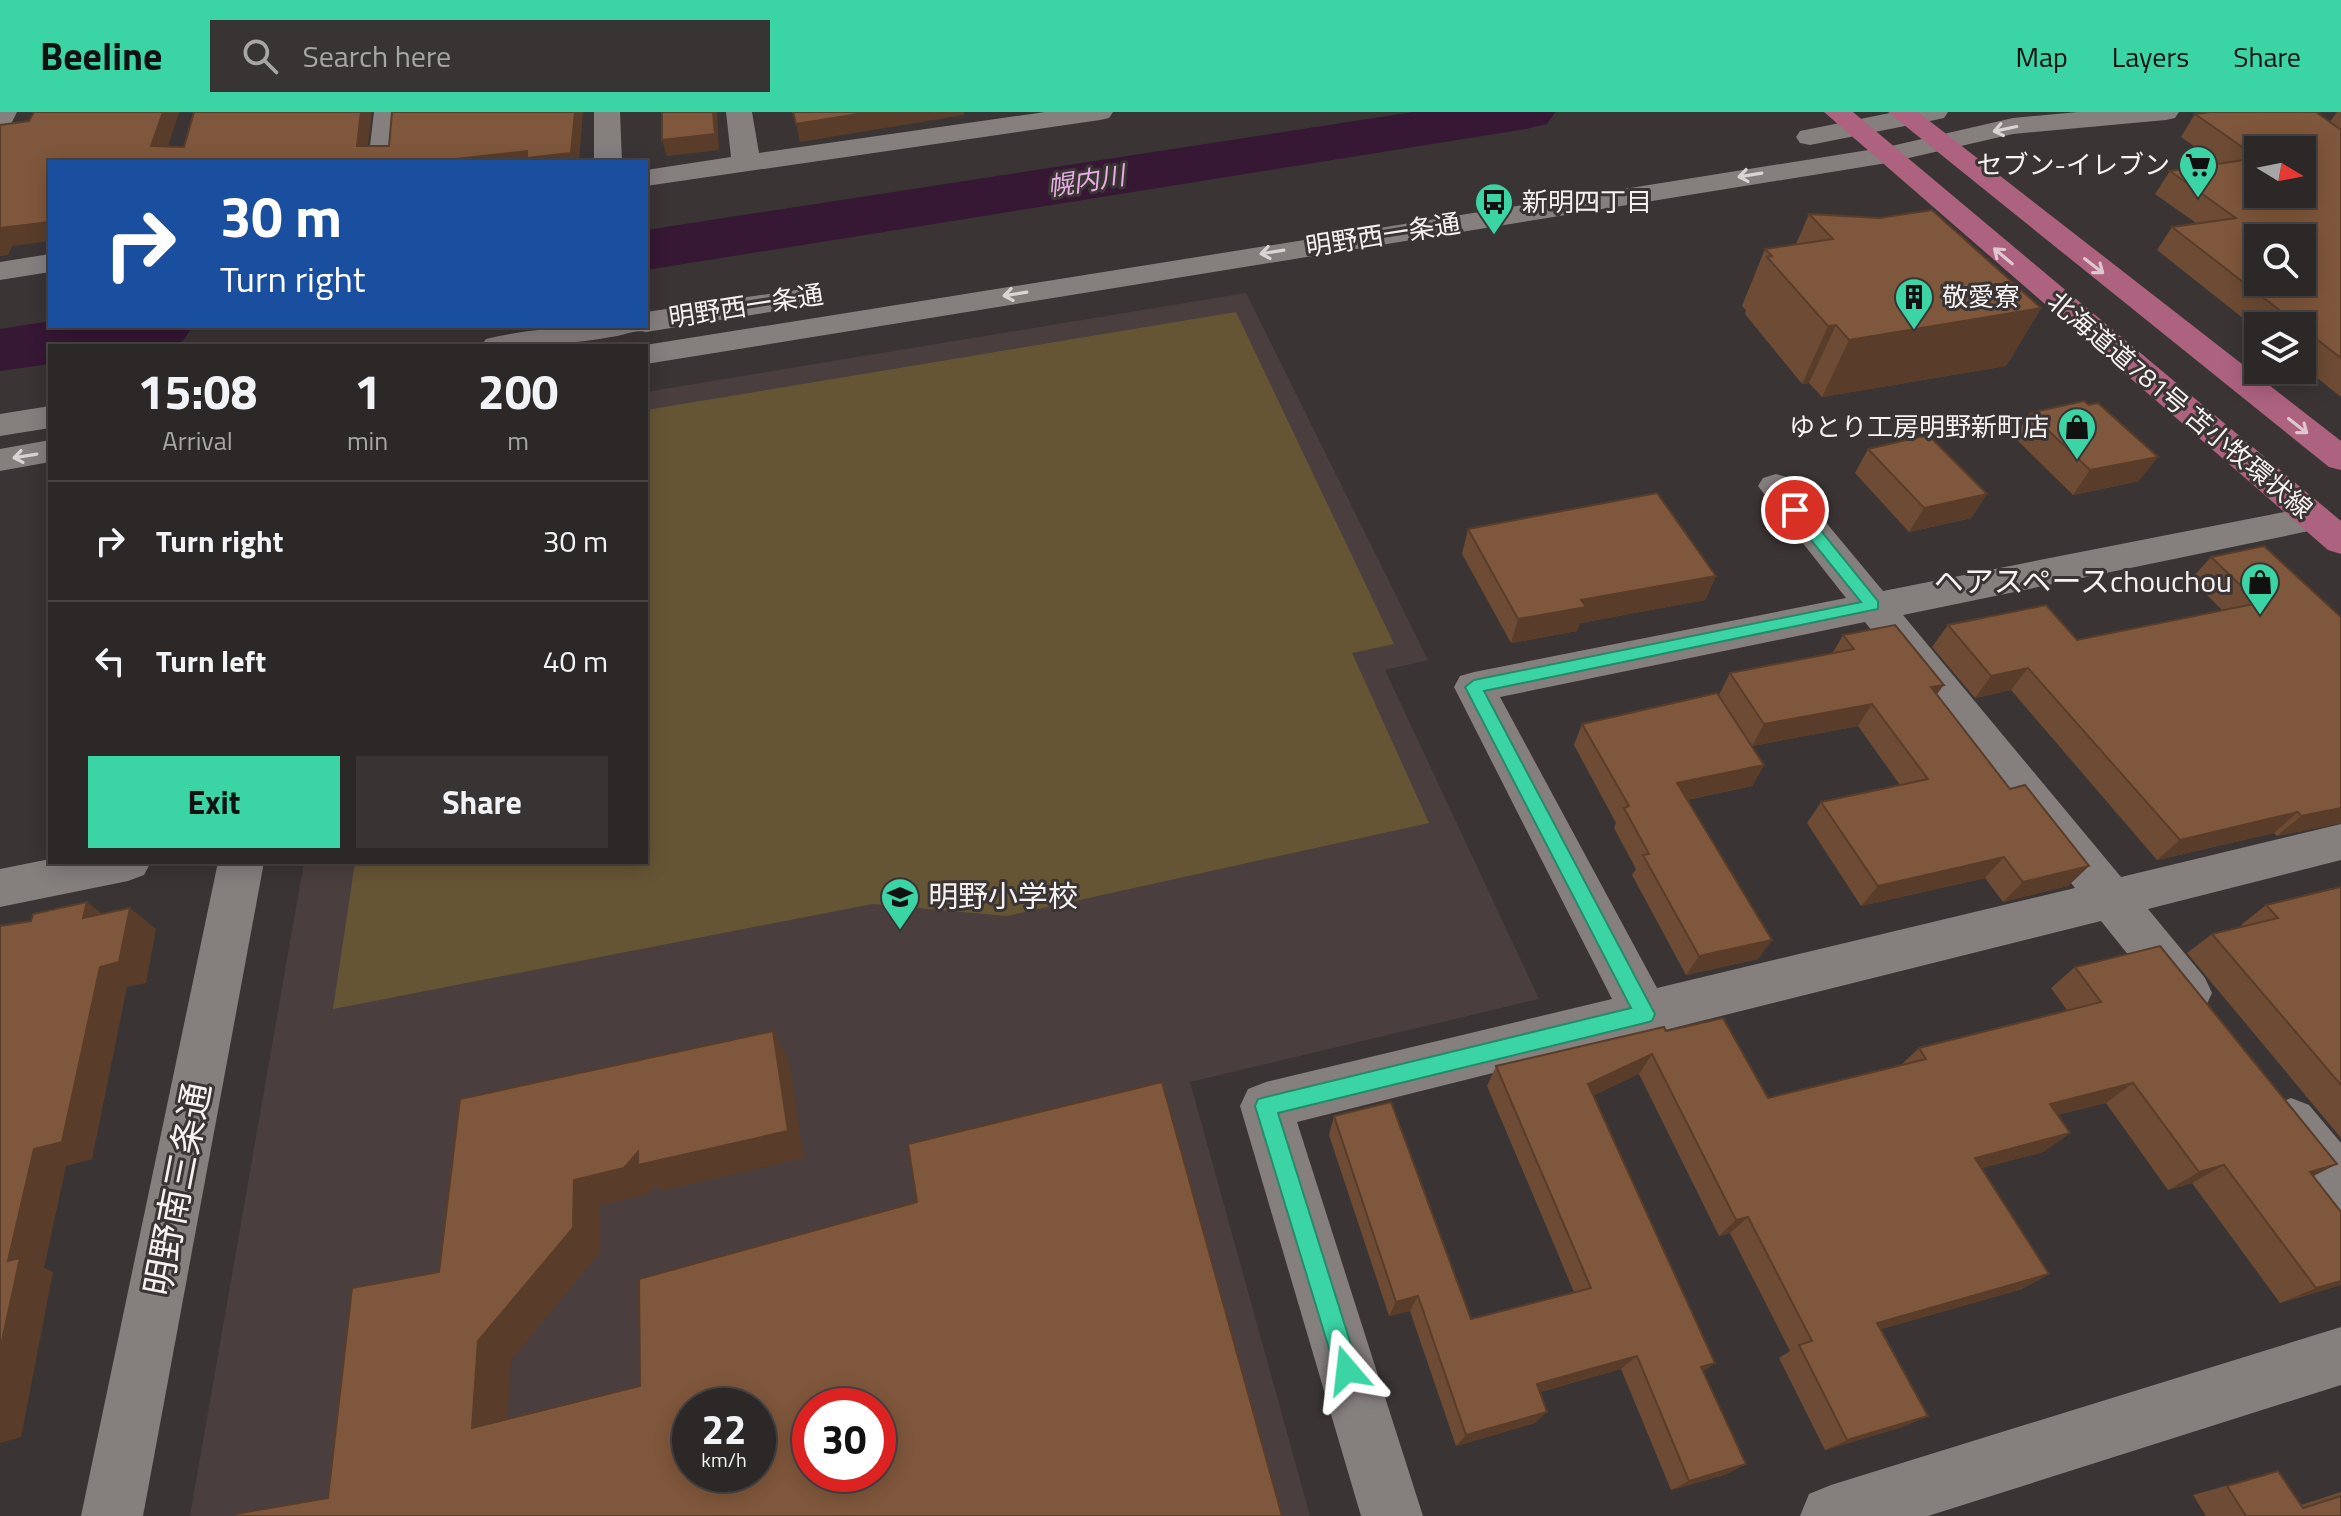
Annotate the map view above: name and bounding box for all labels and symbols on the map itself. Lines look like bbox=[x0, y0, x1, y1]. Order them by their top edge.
one-way arrow bbox=[1993, 122, 2019, 137]
north arrow bbox=[2244, 136, 2316, 208]
supermarket icon: セブン-イレブン bbox=[2177, 144, 2219, 199]
place label: セブン-イレブン bbox=[1977, 145, 2170, 184]
water label: 幌内川 bbox=[1044, 155, 1130, 206]
one-way arrow bbox=[1738, 168, 1763, 183]
bus stop icon: 新明四丁目 bbox=[1473, 181, 1515, 236]
place label: 新明四丁目 bbox=[1522, 182, 1652, 221]
street label: 明野西一条通 bbox=[1303, 203, 1463, 266]
one-way arrow bbox=[1260, 246, 1285, 261]
one-way arrow bbox=[1994, 247, 2014, 265]
one-way arrow bbox=[2083, 257, 2104, 274]
street label: 明野西一条通 bbox=[666, 274, 826, 337]
building icon: 敬愛寮 bbox=[1893, 276, 1935, 331]
place label: 敬愛寮 bbox=[1942, 277, 2020, 316]
street label: 北海道道781号 苫小牧環状線 bbox=[2039, 282, 2321, 527]
one-way arrow bbox=[1003, 287, 1029, 302]
shop icon: ゆとり工房明野新町店 bbox=[2056, 406, 2098, 461]
place label: ゆとり工房明野新町店 bbox=[1789, 407, 2049, 446]
one-way arrow bbox=[2287, 417, 2308, 434]
one-way arrow bbox=[13, 449, 38, 464]
pin bbox=[1761, 476, 1829, 544]
place label: ヘアスペースchouchou bbox=[1934, 558, 2232, 604]
shop icon: ヘアスペースchouchou bbox=[2239, 561, 2281, 616]
place label: 明野小学校 bbox=[928, 873, 1078, 919]
school or university icon: 明野小学校 bbox=[879, 876, 921, 931]
street label: 明野南三条通 bbox=[129, 1078, 224, 1300]
position arrow bbox=[1305, 1328, 1389, 1412]
speed limit sign: 30 bbox=[792, 1388, 896, 1492]

